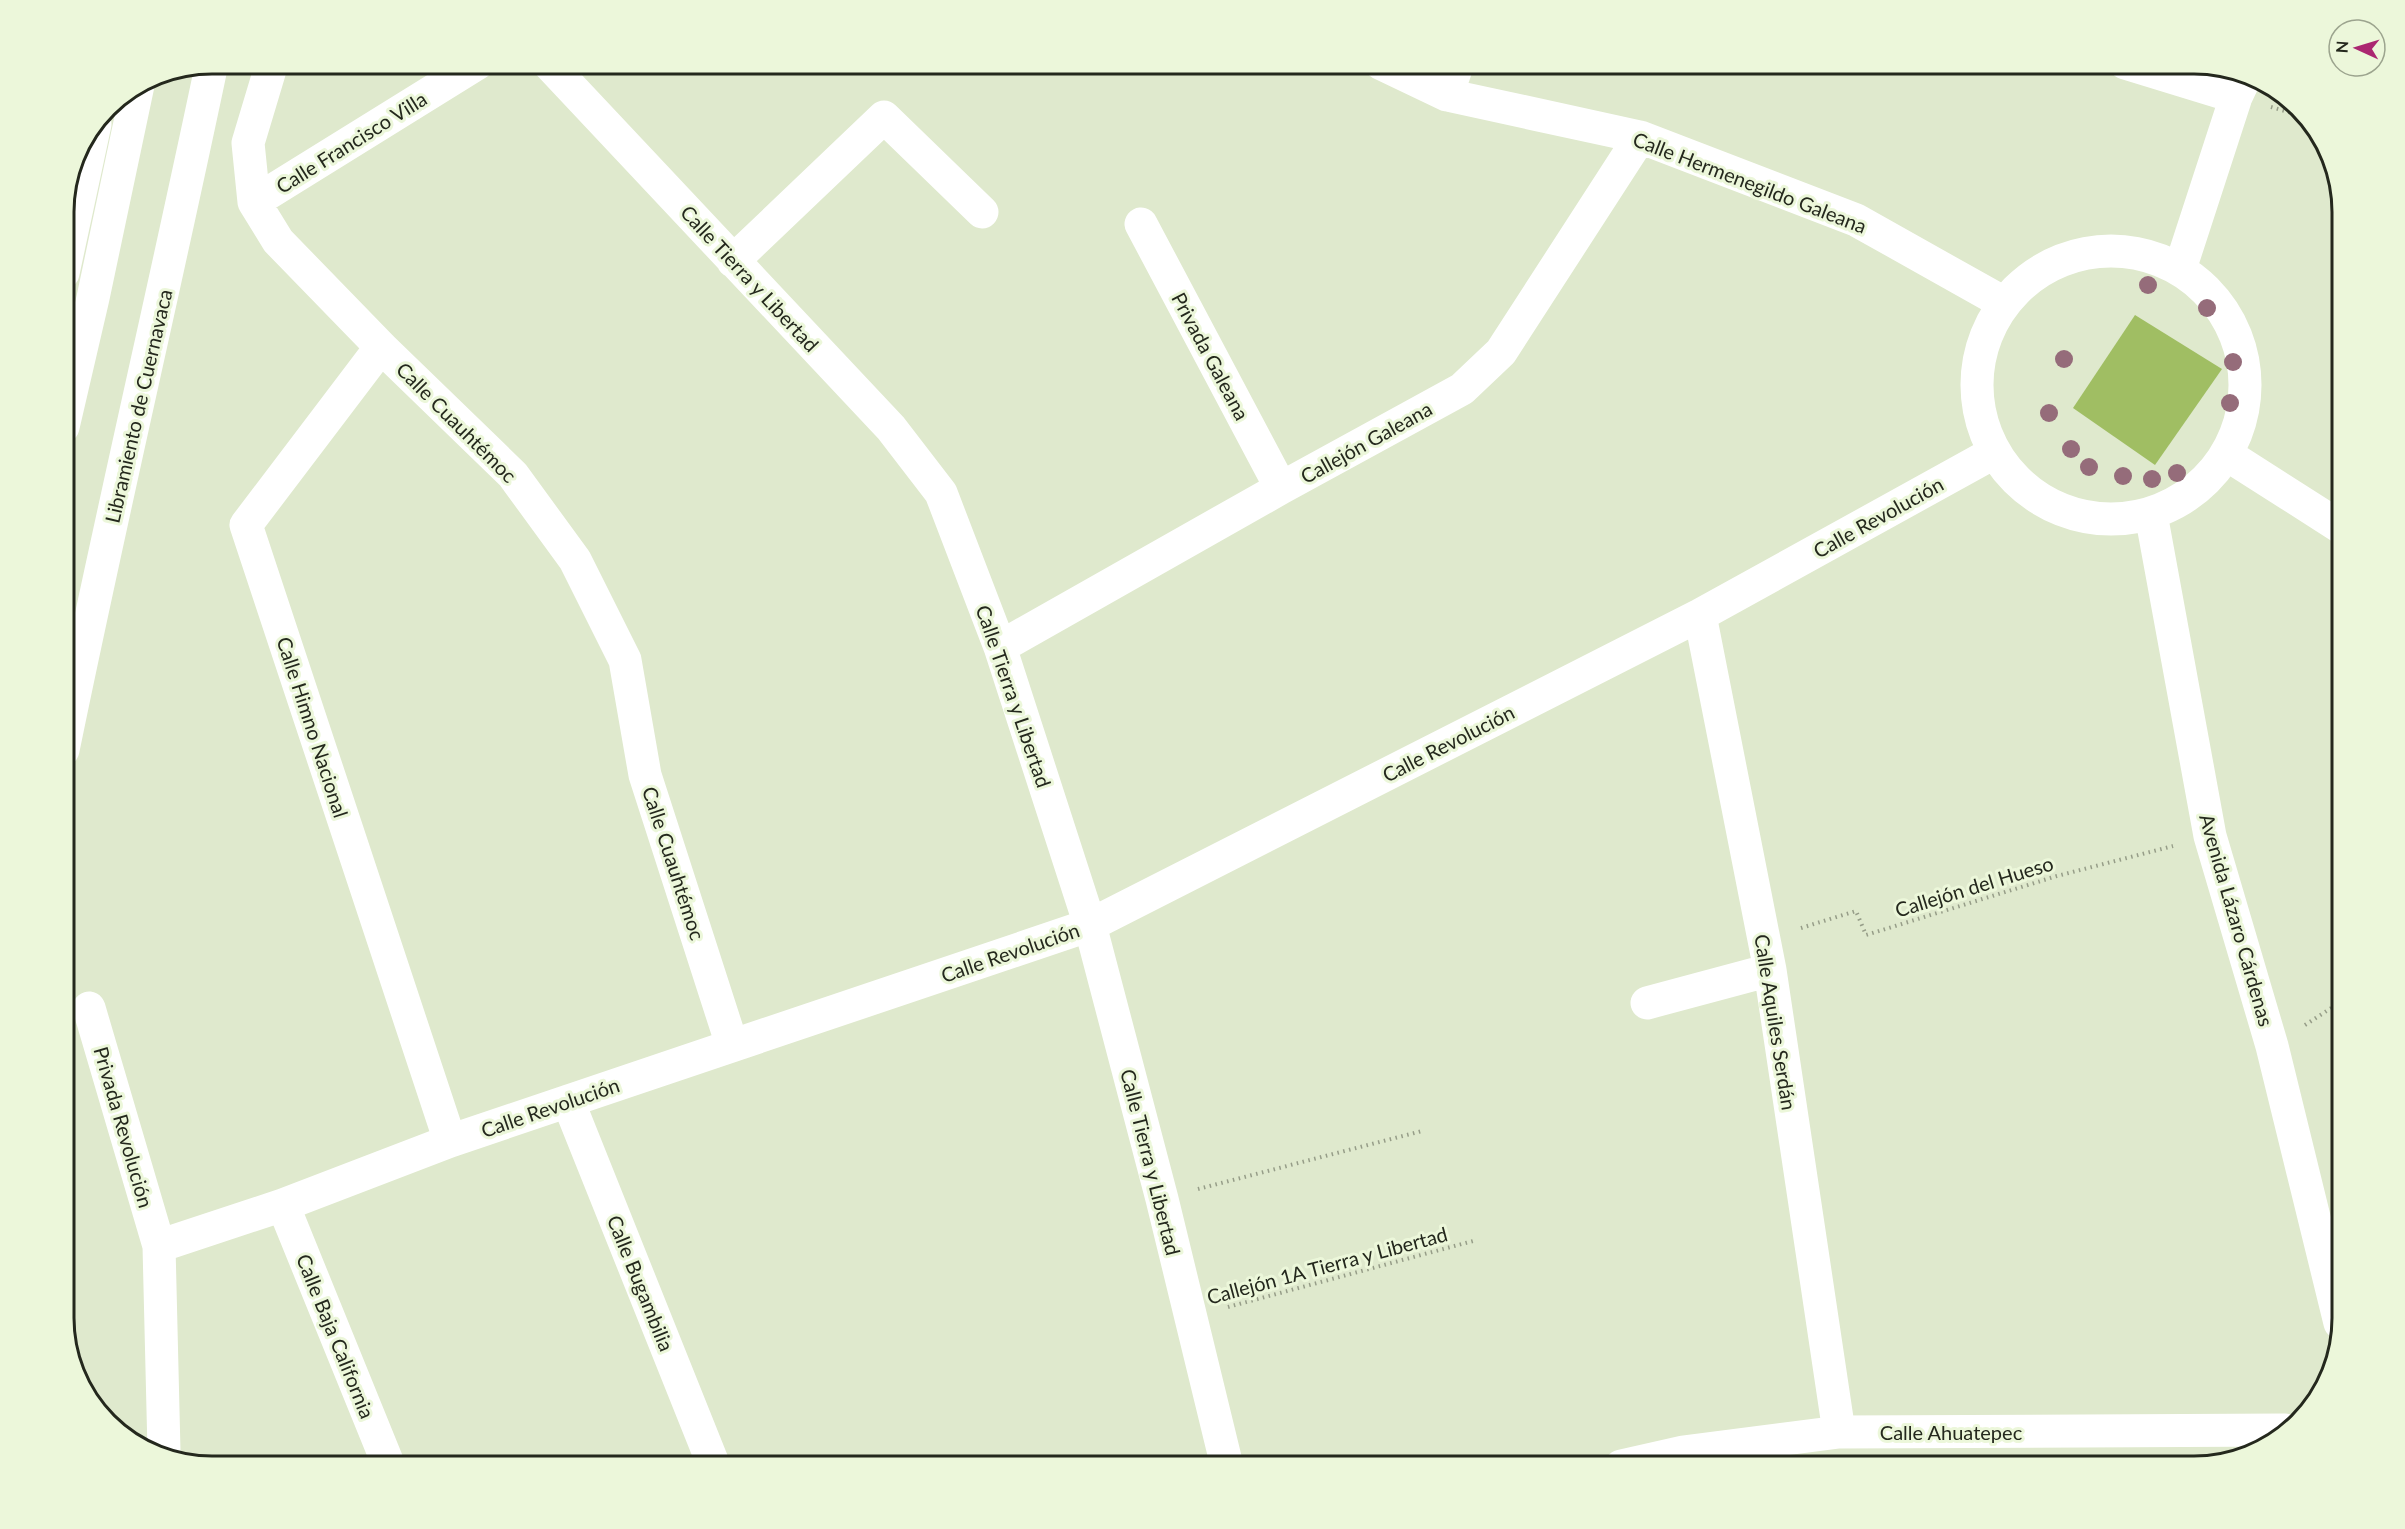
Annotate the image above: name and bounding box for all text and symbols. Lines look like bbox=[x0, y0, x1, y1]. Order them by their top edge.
north arrow bbox=[2327, 18, 2387, 78]
text: N bbox=[2332, 40, 2351, 54]
street label: Calle Francisco Villa bbox=[271, 86, 431, 198]
street label: Calle Hermenegildo Galeana bbox=[1630, 126, 1870, 238]
street label: Calle Tierra y Libertad bbox=[676, 200, 824, 356]
street label: Libramiento de Cuernavaca bbox=[99, 287, 177, 525]
street label: Privada Galeana bbox=[1167, 288, 1255, 424]
street label: Calle Cuauhtémoc bbox=[392, 357, 522, 487]
street label: Callejón Galeana bbox=[1296, 396, 1436, 488]
street label: Calle Revolución bbox=[1809, 471, 1947, 563]
street label: Calle Tierra y Libertad bbox=[972, 602, 1056, 790]
street label: Calle Himno Nacional bbox=[272, 633, 354, 821]
street label: Calle Revolución bbox=[1378, 699, 1518, 787]
street label: Calle Cuauhtémoc bbox=[638, 783, 710, 943]
street label: Avenida Lázaro Cárdenas bbox=[2195, 811, 2279, 1029]
street label: Callejón del Hueso bbox=[1892, 851, 2056, 921]
street label: Calle Revolución bbox=[938, 917, 1082, 987]
street label: Calle Aquiles Serdán bbox=[1750, 932, 1802, 1112]
street label: Privada Revolución bbox=[90, 1044, 158, 1210]
street label: Calle Tierra y Libertad bbox=[1116, 1066, 1186, 1258]
street label: Calle Revolución bbox=[478, 1072, 622, 1142]
street label: Calle Bugambilia bbox=[603, 1211, 679, 1355]
street label: Callejón 1A Tierra y Libertad bbox=[1204, 1221, 1450, 1309]
street label: Calle Baja California bbox=[292, 1250, 380, 1422]
street label: Calle Ahuatepec bbox=[1880, 1420, 2023, 1444]

